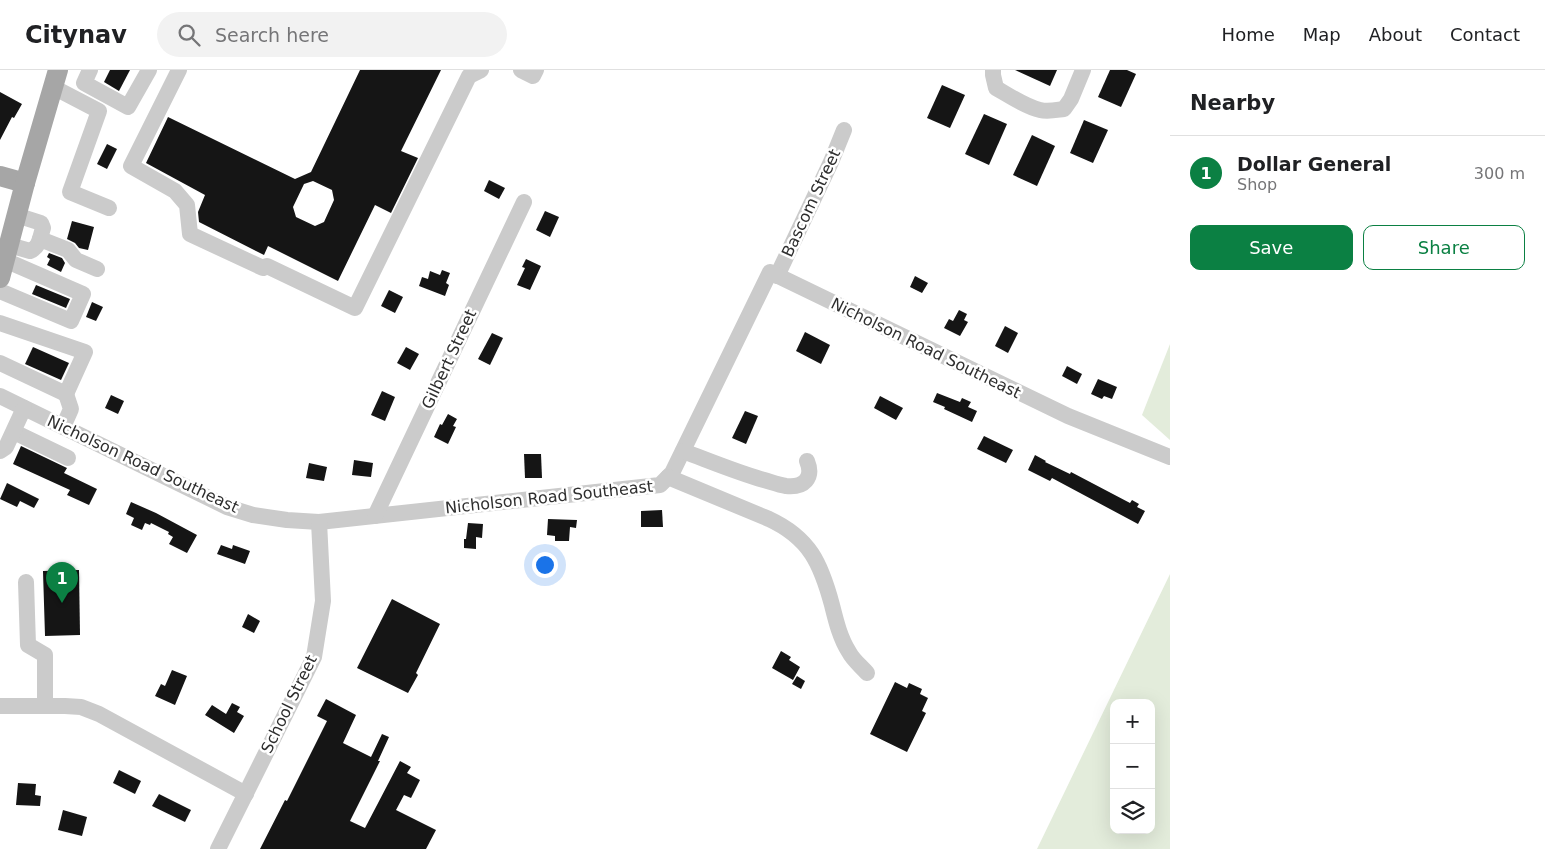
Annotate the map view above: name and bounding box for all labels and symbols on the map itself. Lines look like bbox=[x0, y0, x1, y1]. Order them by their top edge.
street label: Bascom Street bbox=[778, 146, 844, 260]
street label: Nicholson Road Southeast bbox=[828, 294, 1024, 402]
street label: Gilbert Street bbox=[418, 306, 480, 412]
street label: Nicholson Road Southeast bbox=[44, 411, 242, 517]
street label: Nicholson Road Southeast bbox=[444, 477, 654, 517]
your location bbox=[532, 552, 558, 578]
pin: 1 bbox=[46, 562, 78, 603]
street label: School Street bbox=[257, 652, 321, 756]

